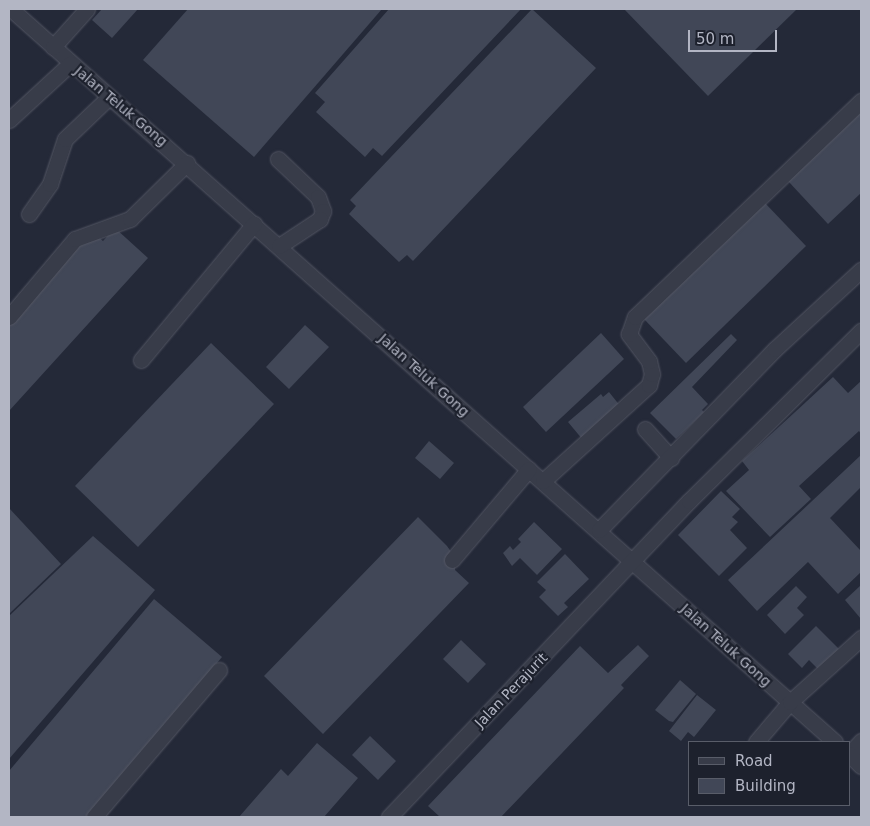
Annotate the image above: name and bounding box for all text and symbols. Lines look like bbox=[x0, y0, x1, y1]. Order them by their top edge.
scale bar bbox=[690, 20, 779, 52]
text: 50 m bbox=[696, 30, 734, 48]
street label: Jalan Teluk Gong bbox=[71, 62, 171, 150]
street label: Jalan Teluk Gong bbox=[375, 330, 473, 420]
street label: Jalan Teluk Gong bbox=[677, 600, 775, 690]
street label: Jalan Perajurit bbox=[471, 649, 551, 731]
legend bbox=[688, 741, 850, 806]
text: Road bbox=[735, 752, 773, 770]
text: Building bbox=[735, 777, 796, 795]

